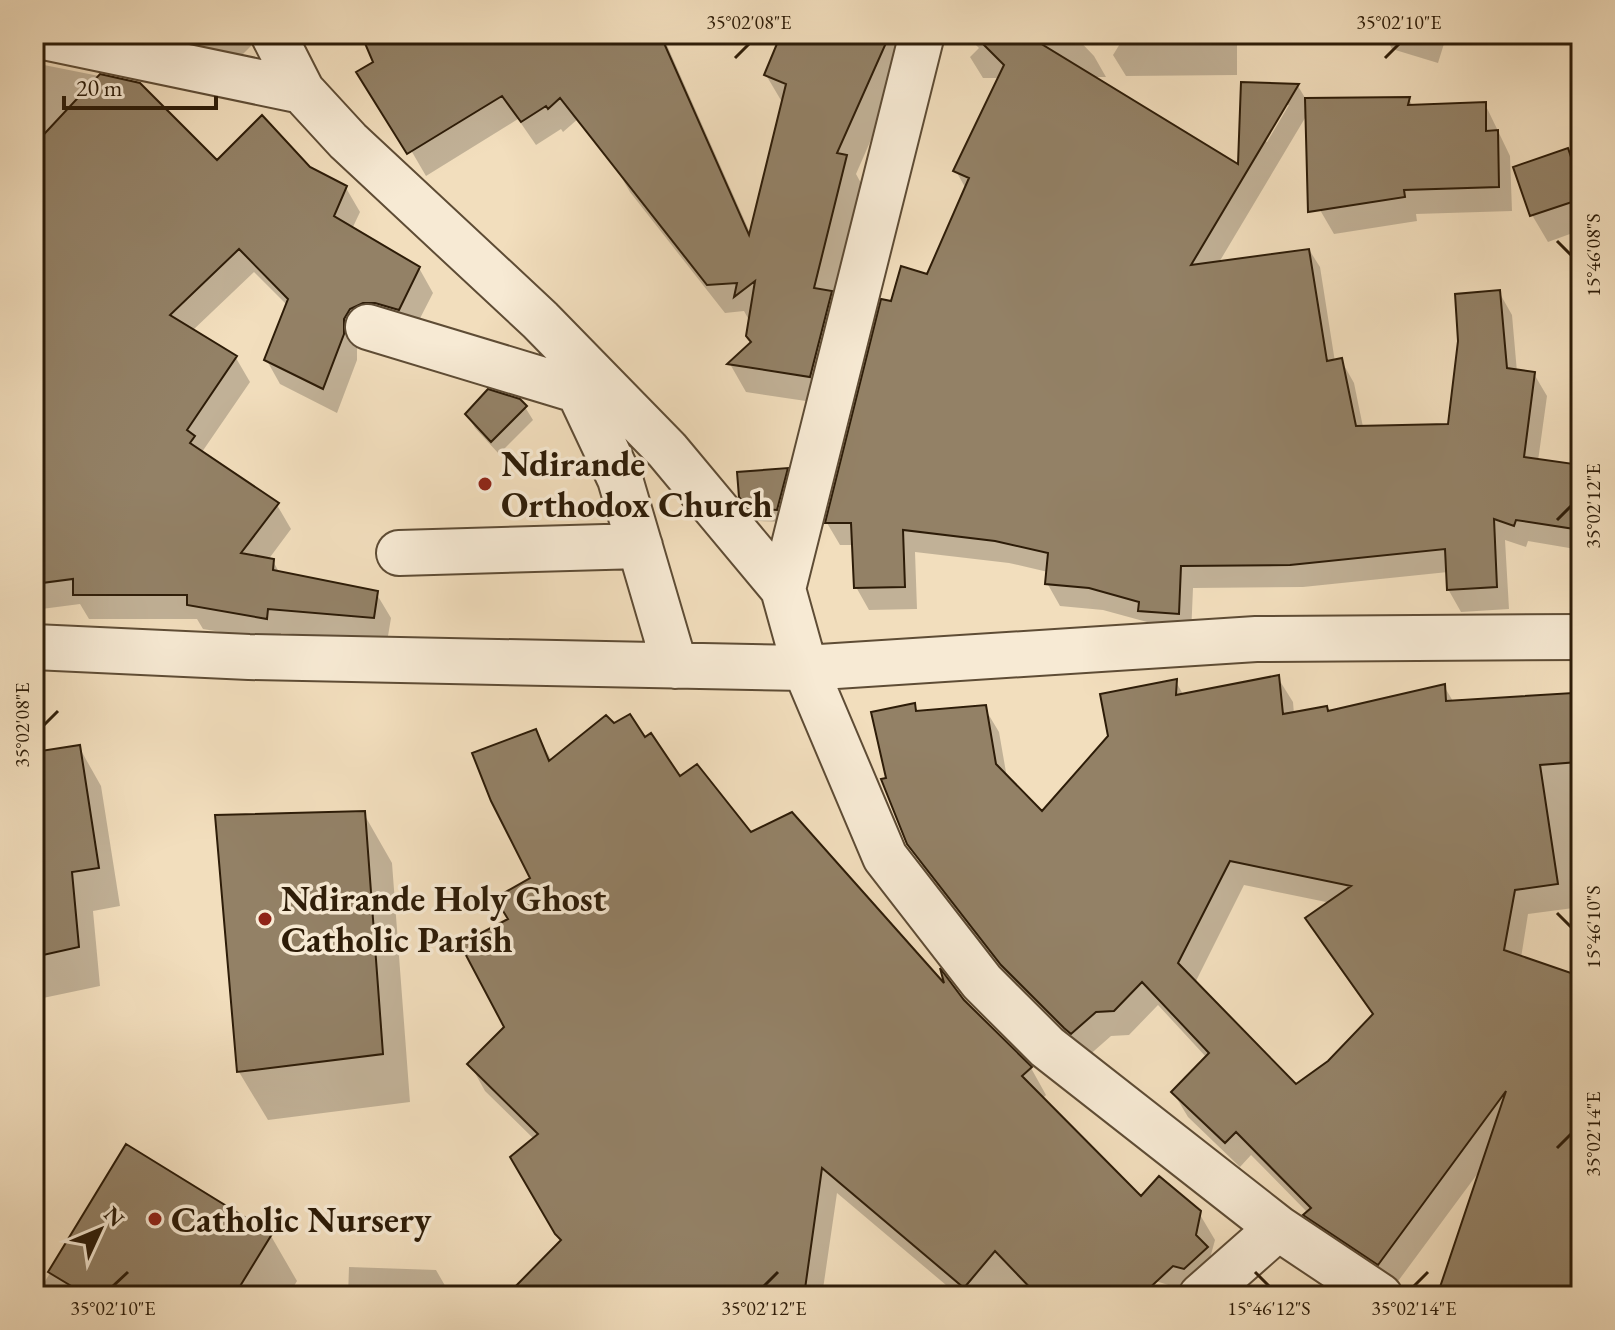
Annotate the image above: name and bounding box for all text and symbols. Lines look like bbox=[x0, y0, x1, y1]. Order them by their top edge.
text: 35°02'08"E bbox=[706, 9, 792, 35]
text: 35°02'10"E bbox=[1356, 9, 1442, 35]
scale bar bbox=[64, 60, 216, 110]
text: 20 m bbox=[76, 72, 123, 103]
text: 15°46'08"S bbox=[1580, 213, 1606, 297]
place label: Ndirande Orthodox Church bbox=[501, 440, 773, 528]
text: 35°02'12"E bbox=[1580, 463, 1606, 549]
marker: Ndirande Orthodox Church bbox=[476, 475, 494, 493]
text: 35°02'08"E bbox=[9, 682, 35, 768]
place label: Ndirande Holy Ghost Catholic Parish bbox=[281, 875, 607, 963]
text: 15°46'10"S bbox=[1580, 885, 1606, 969]
marker: Ndirande Holy Ghost Catholic Parish bbox=[256, 910, 274, 928]
text: 35°02'14"E bbox=[1580, 1091, 1606, 1177]
north arrow bbox=[60, 1190, 140, 1270]
place label: Catholic Nursery bbox=[171, 1196, 432, 1243]
text: N bbox=[97, 1200, 131, 1233]
marker: Catholic Nursery bbox=[146, 1210, 164, 1228]
text: 35°02'10"E bbox=[70, 1295, 156, 1321]
text: 35°02'12"E bbox=[721, 1295, 807, 1321]
text: 15°46'12"S bbox=[1227, 1295, 1311, 1321]
text: 35°02'14"E bbox=[1371, 1295, 1457, 1321]

